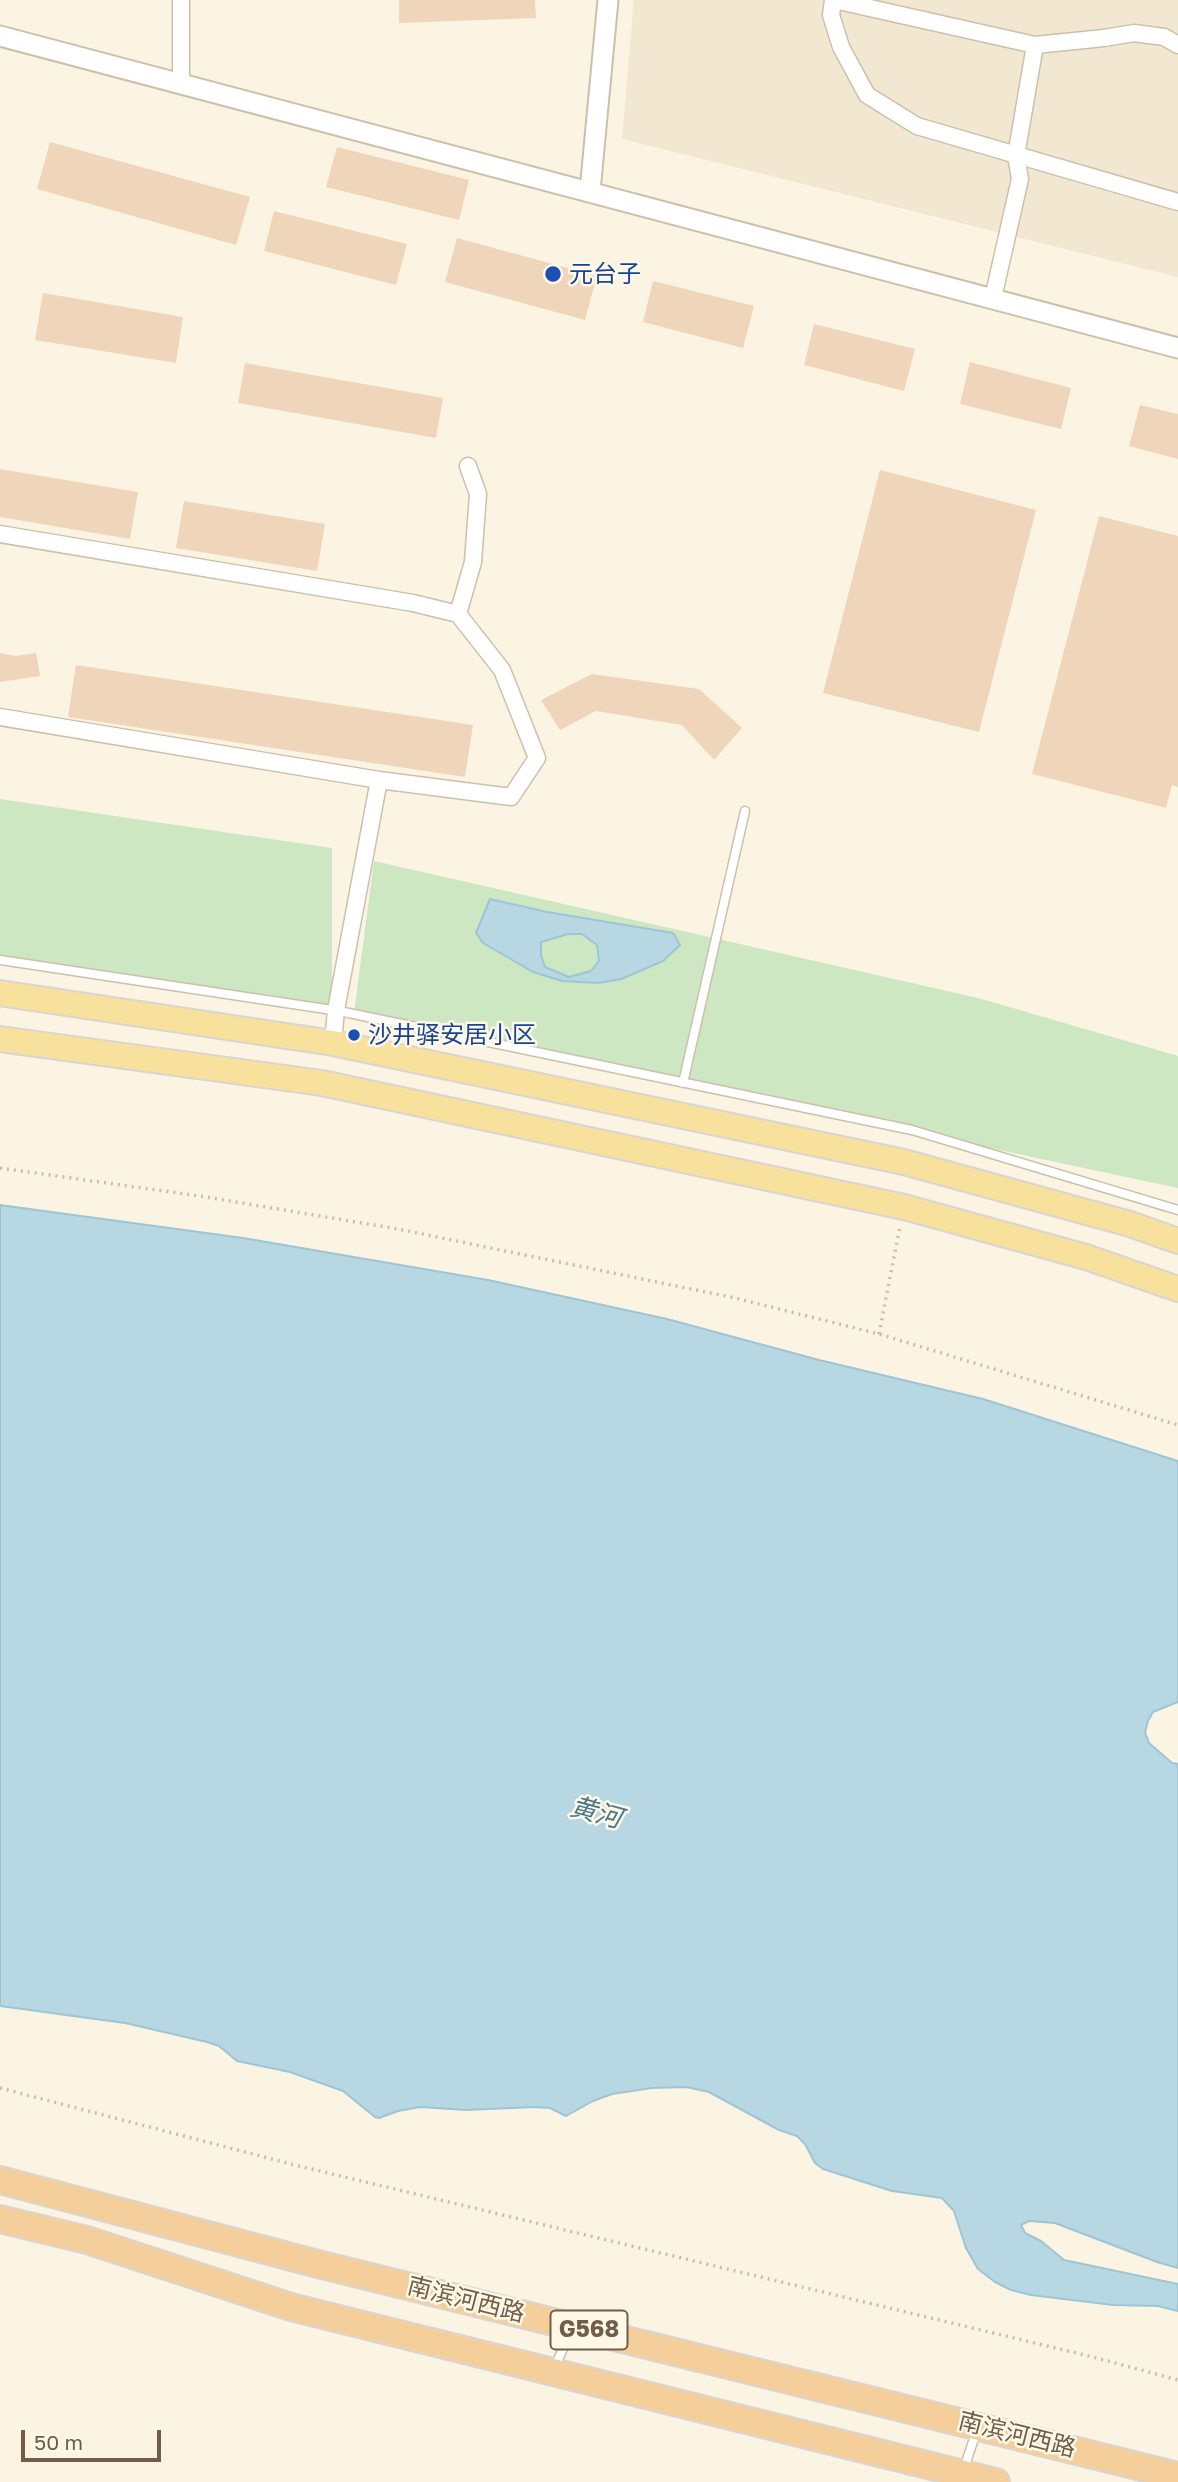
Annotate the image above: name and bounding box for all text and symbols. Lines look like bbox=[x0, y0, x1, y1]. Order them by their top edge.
place label: 元台子 bbox=[569, 260, 641, 288]
marker: 元台子 bbox=[543, 264, 563, 284]
place label: 沙井驿安居小区 bbox=[368, 1021, 536, 1049]
marker: 沙井驿安居小区 bbox=[346, 1027, 362, 1043]
water label: 黄河 bbox=[567, 1791, 625, 1835]
street label: 南滨河西路 bbox=[404, 2272, 528, 2328]
road number: G568 bbox=[550, 2310, 628, 2350]
street label: 南滨河西路 bbox=[955, 2407, 1079, 2463]
scale bar bbox=[24, 2416, 164, 2460]
text: 50 m bbox=[34, 2429, 83, 2455]

